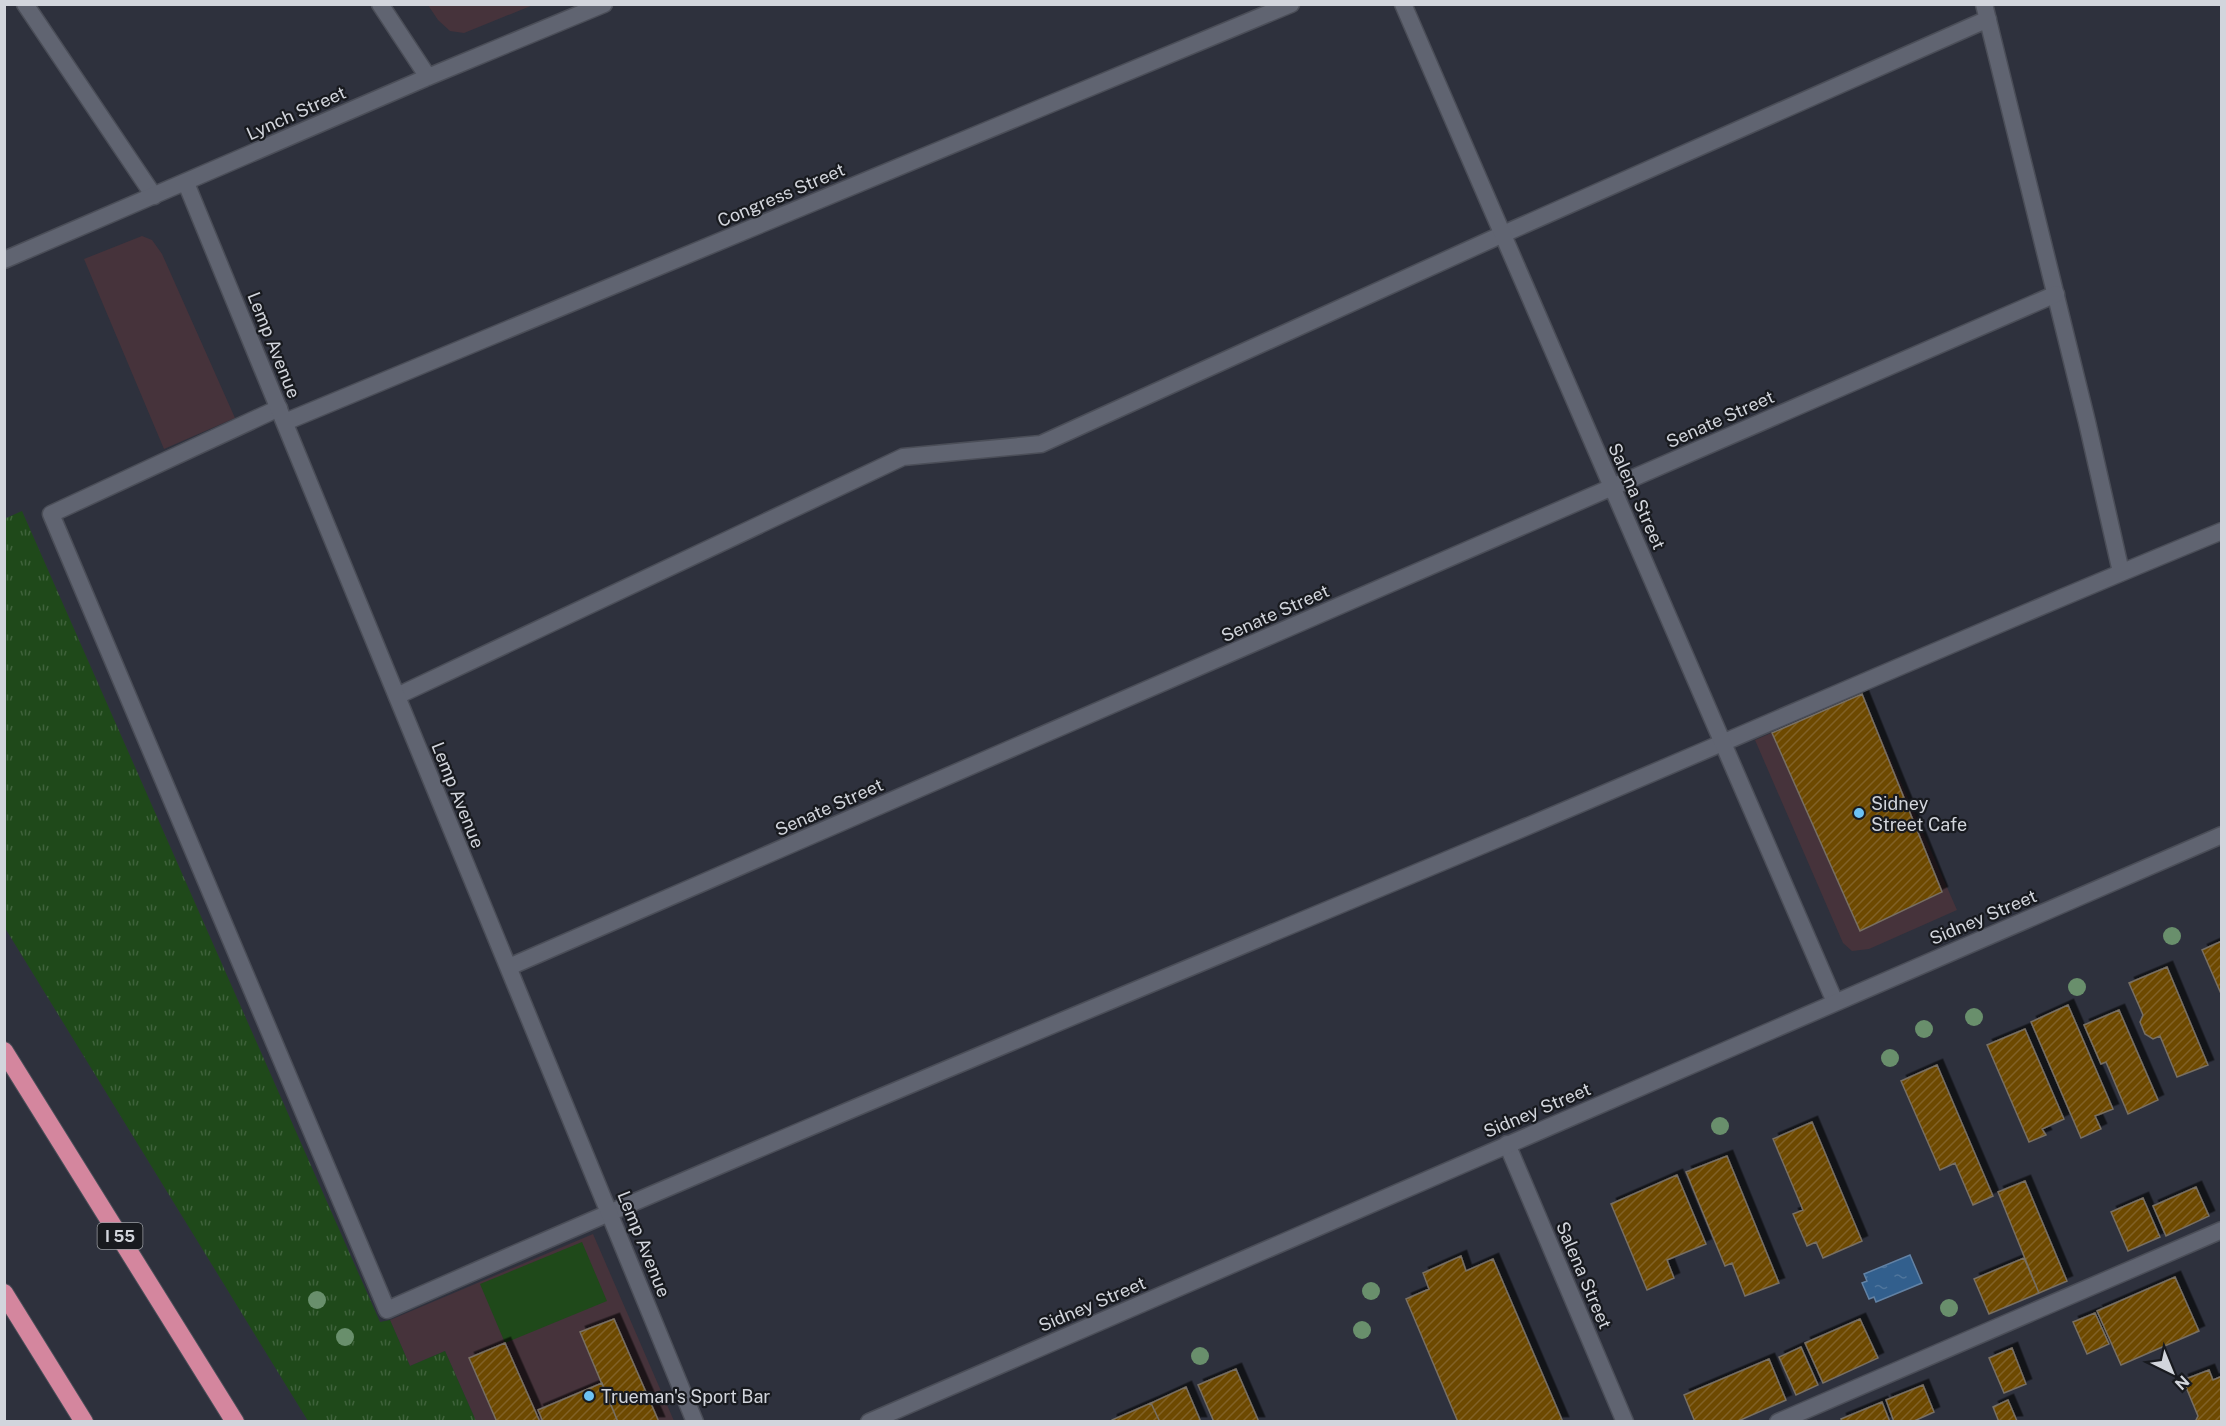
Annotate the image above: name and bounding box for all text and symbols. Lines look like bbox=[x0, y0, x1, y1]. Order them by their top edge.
street label: Lynch Street bbox=[243, 82, 349, 144]
street label: Congress Street bbox=[714, 159, 848, 231]
street label: Lemp Avenue bbox=[243, 289, 305, 401]
street label: Senate Street bbox=[1663, 386, 1777, 452]
street label: Salena Street bbox=[1604, 439, 1670, 553]
street label: Senate Street bbox=[1218, 580, 1332, 646]
street label: Lemp Avenue bbox=[427, 739, 489, 851]
street label: Senate Street bbox=[772, 774, 886, 840]
place label: Sidney Street Cafe bbox=[1871, 793, 1967, 835]
marker: Sidney Street Cafe bbox=[1852, 806, 1866, 820]
street label: Sidney Street bbox=[1926, 885, 2040, 949]
street label: Sidney Street bbox=[1480, 1078, 1594, 1142]
street label: Lemp Avenue bbox=[613, 1188, 675, 1300]
street label: Salena Street bbox=[1552, 1218, 1616, 1332]
road number: I 55 bbox=[98, 1223, 142, 1249]
street label: Sidney Street bbox=[1035, 1272, 1149, 1336]
north arrow bbox=[2142, 1342, 2202, 1402]
text: N bbox=[2171, 1371, 2193, 1394]
place label: Trueman's Sport Bar bbox=[601, 1386, 770, 1407]
marker: Trueman's Sport Bar bbox=[582, 1389, 596, 1403]

